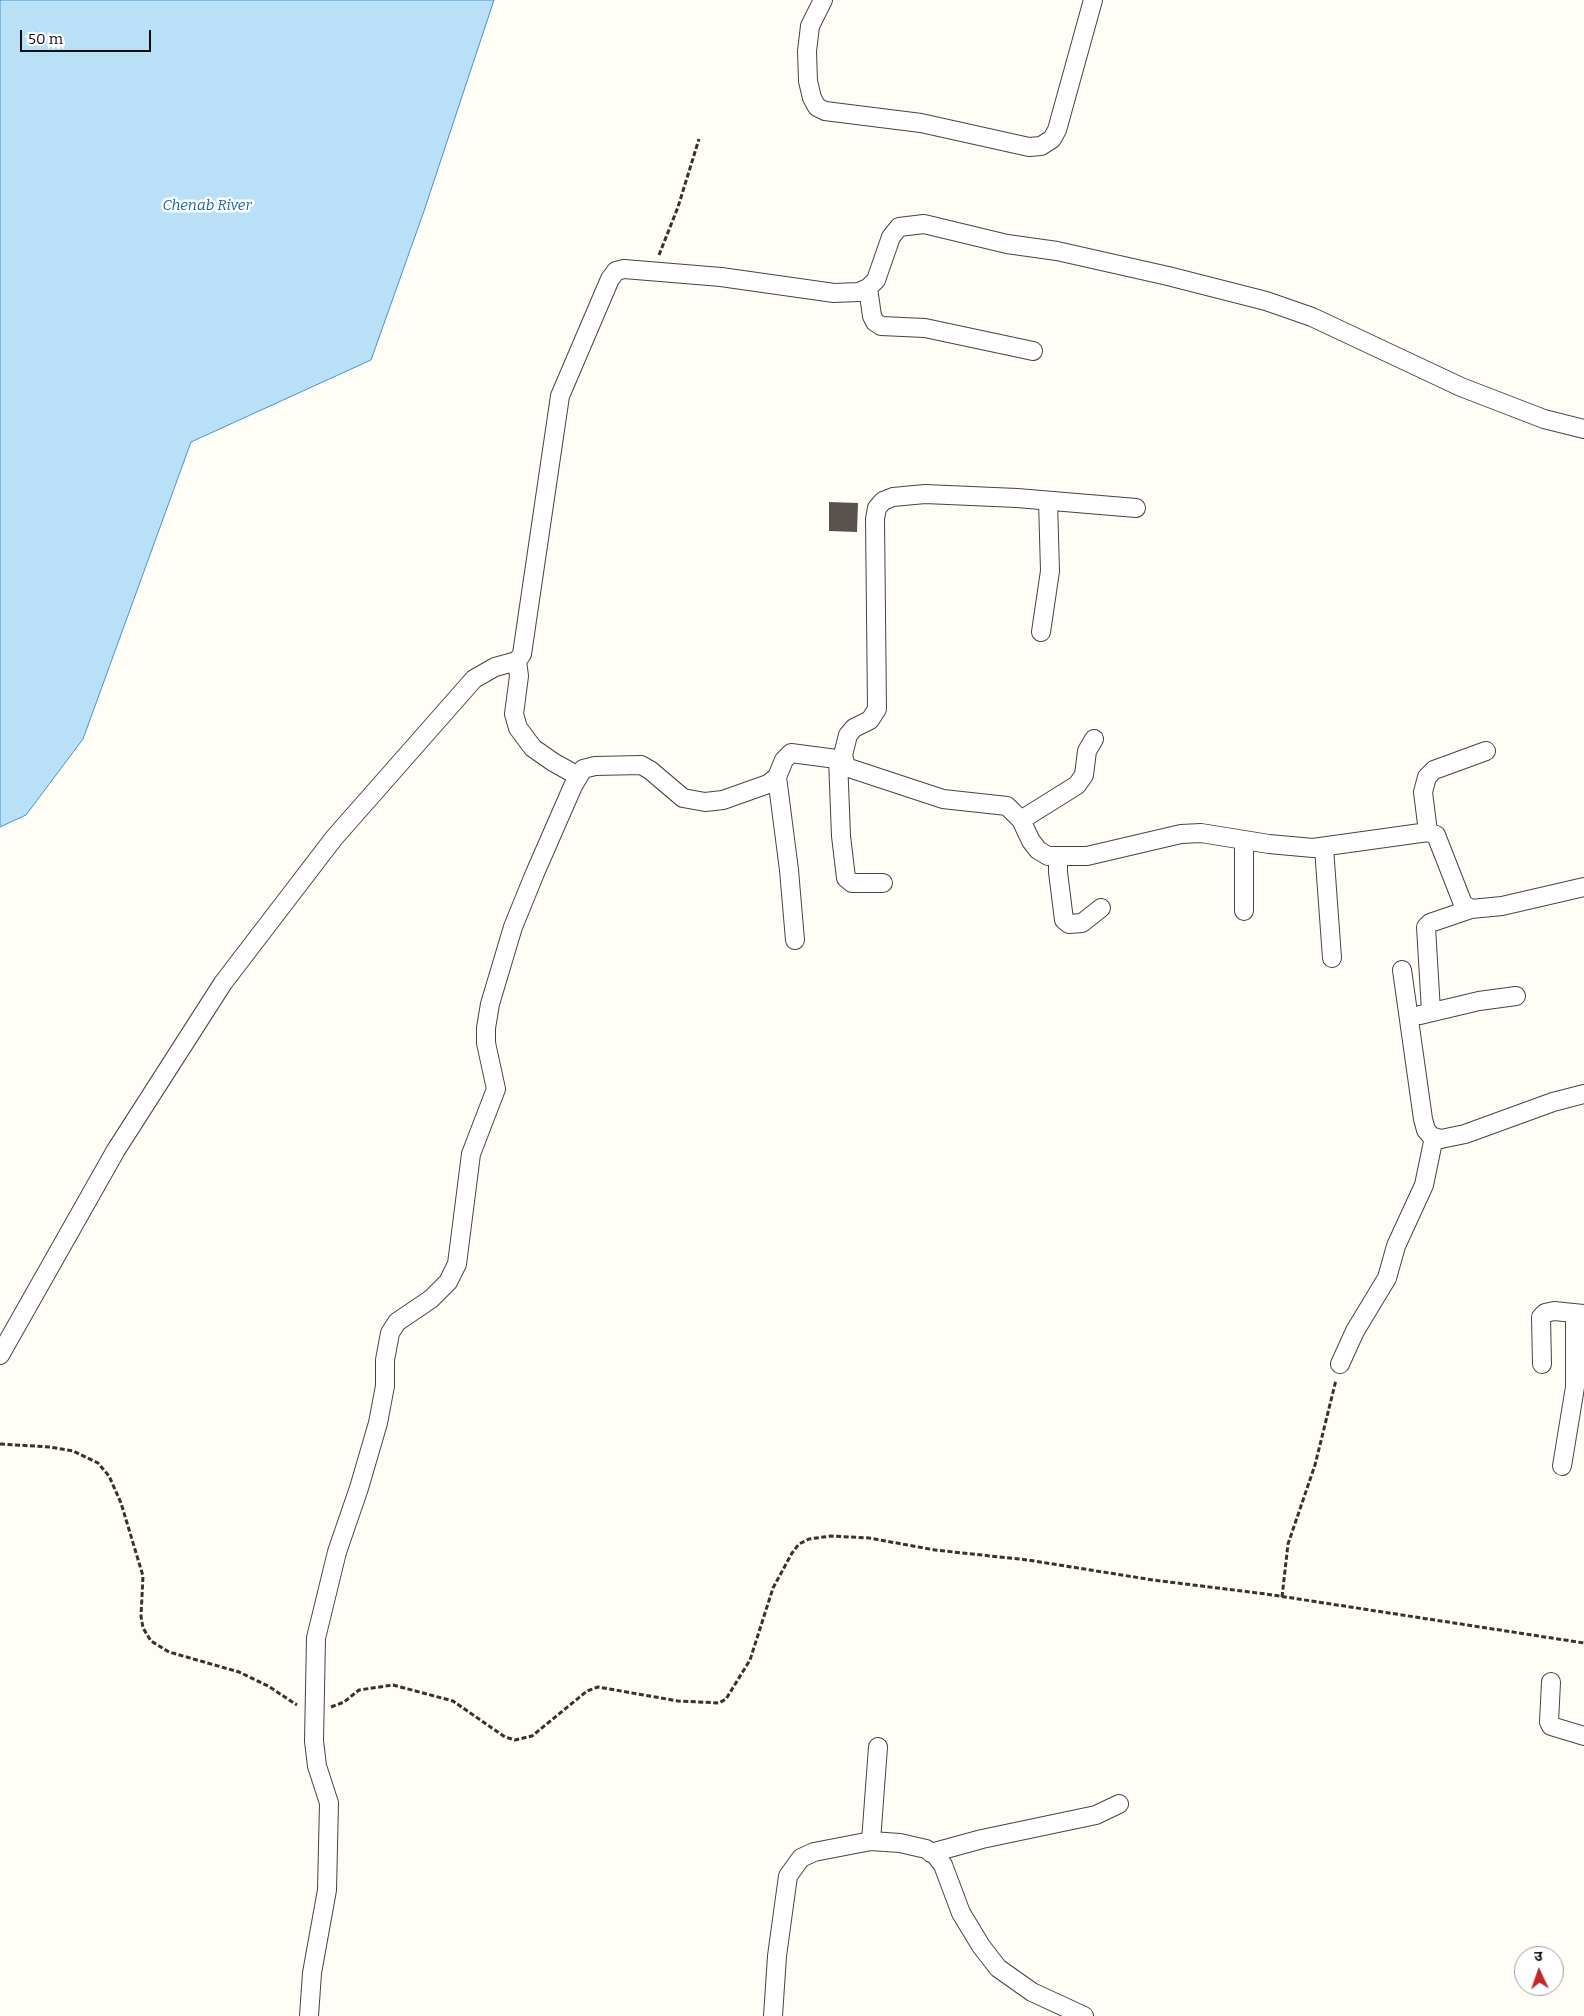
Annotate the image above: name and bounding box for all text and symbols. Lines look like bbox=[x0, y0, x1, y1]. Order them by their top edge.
scale bar bbox=[22, 20, 154, 52]
text: 50 m bbox=[28, 30, 63, 48]
water label: Chenab River bbox=[163, 197, 251, 215]
north arrow bbox=[1514, 1946, 1564, 1996]
text: उ bbox=[1534, 1948, 1543, 1965]

